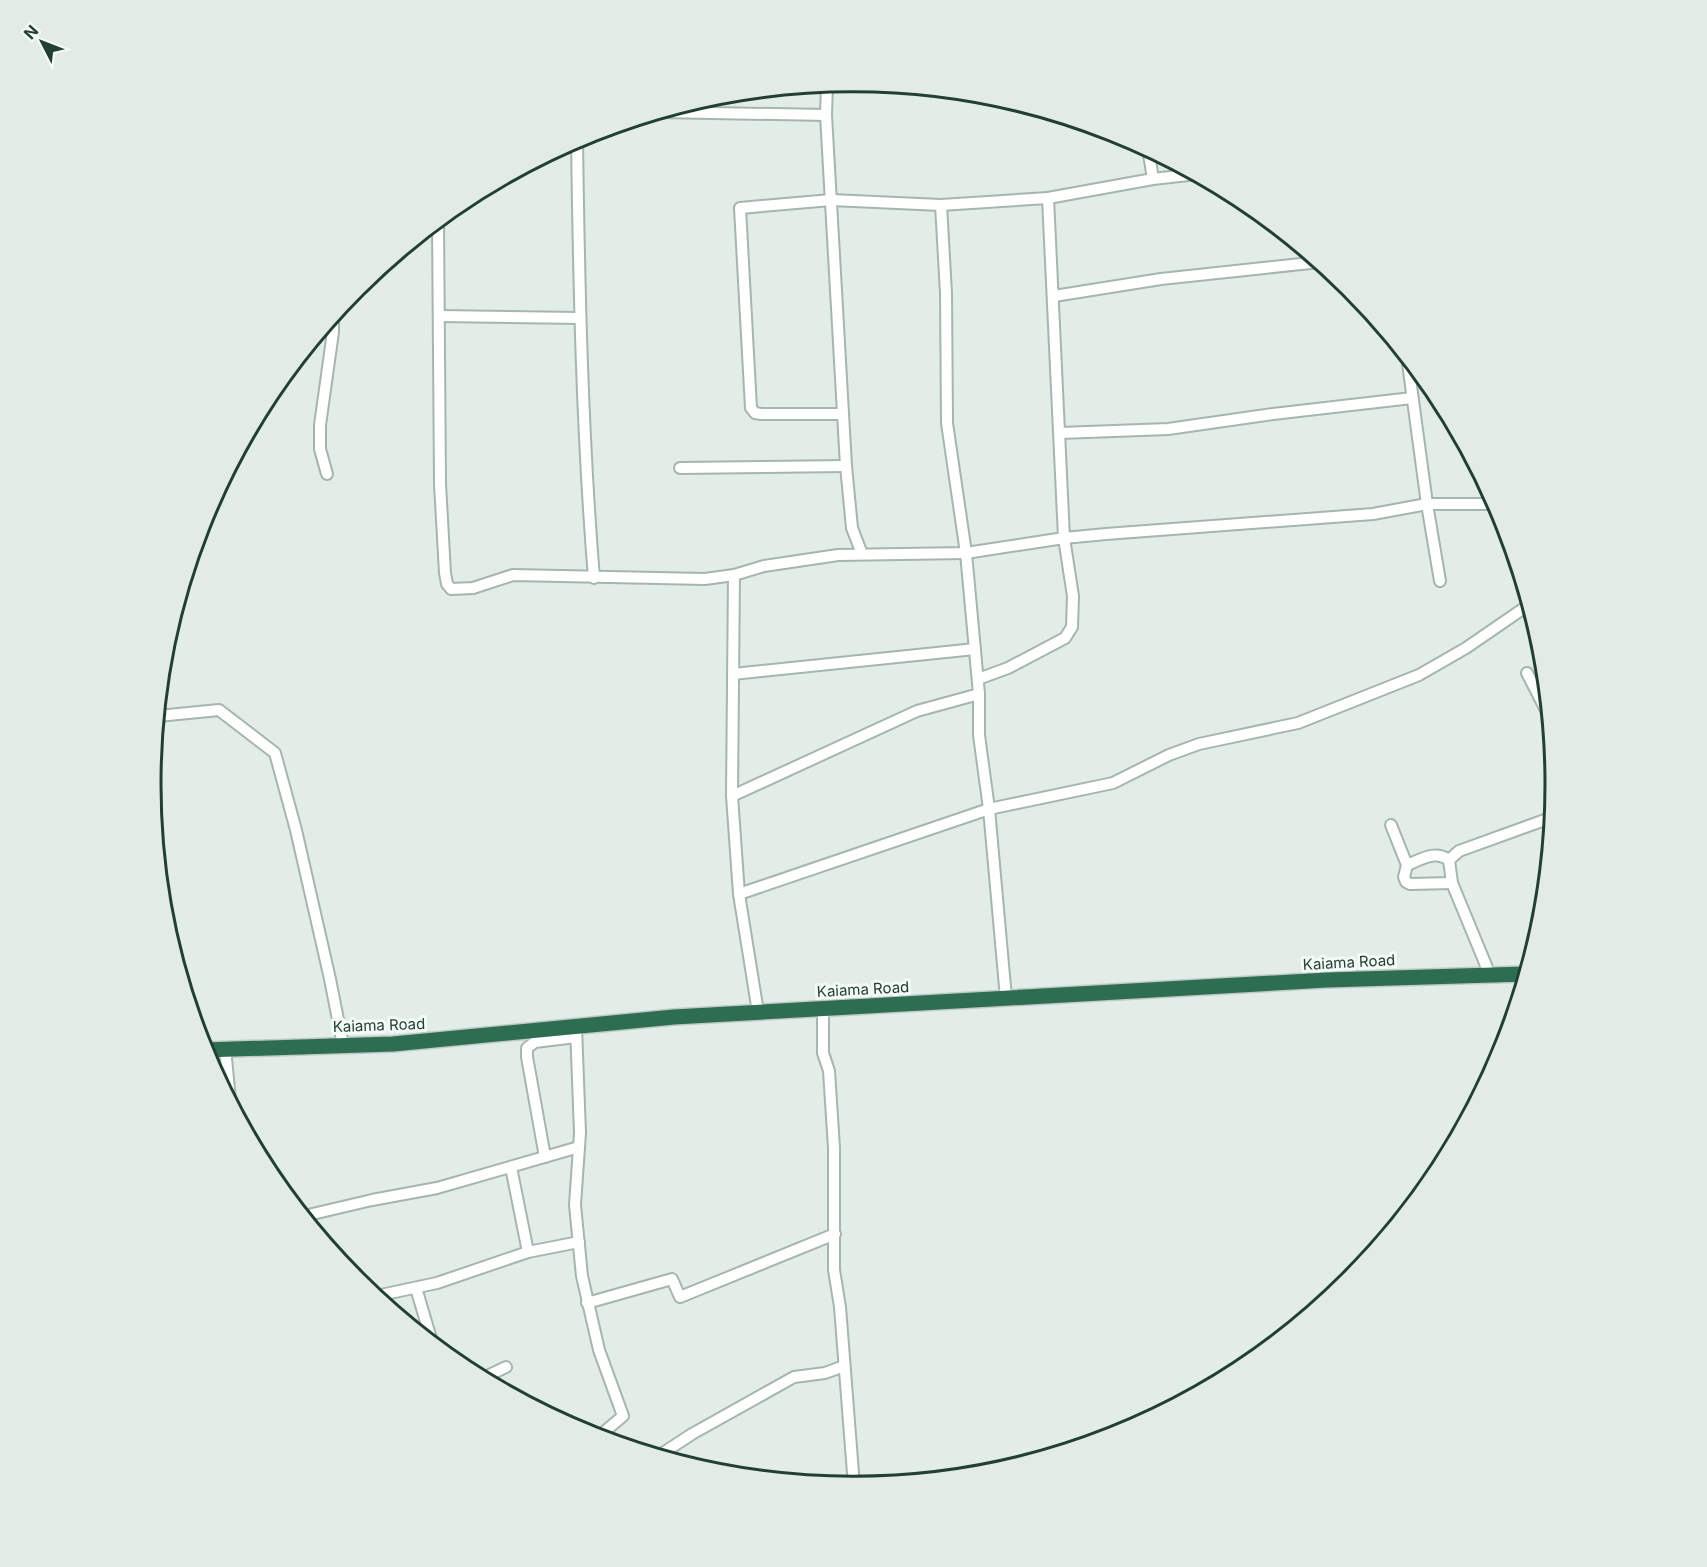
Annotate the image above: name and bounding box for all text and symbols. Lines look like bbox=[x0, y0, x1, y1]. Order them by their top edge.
north arrow bbox=[12, 12, 72, 72]
text: N bbox=[19, 21, 42, 43]
street label: Kaiama Road bbox=[1302, 950, 1396, 974]
street label: Kaiama Road bbox=[816, 977, 910, 1001]
street label: Kaiama Road bbox=[332, 1014, 426, 1036]

